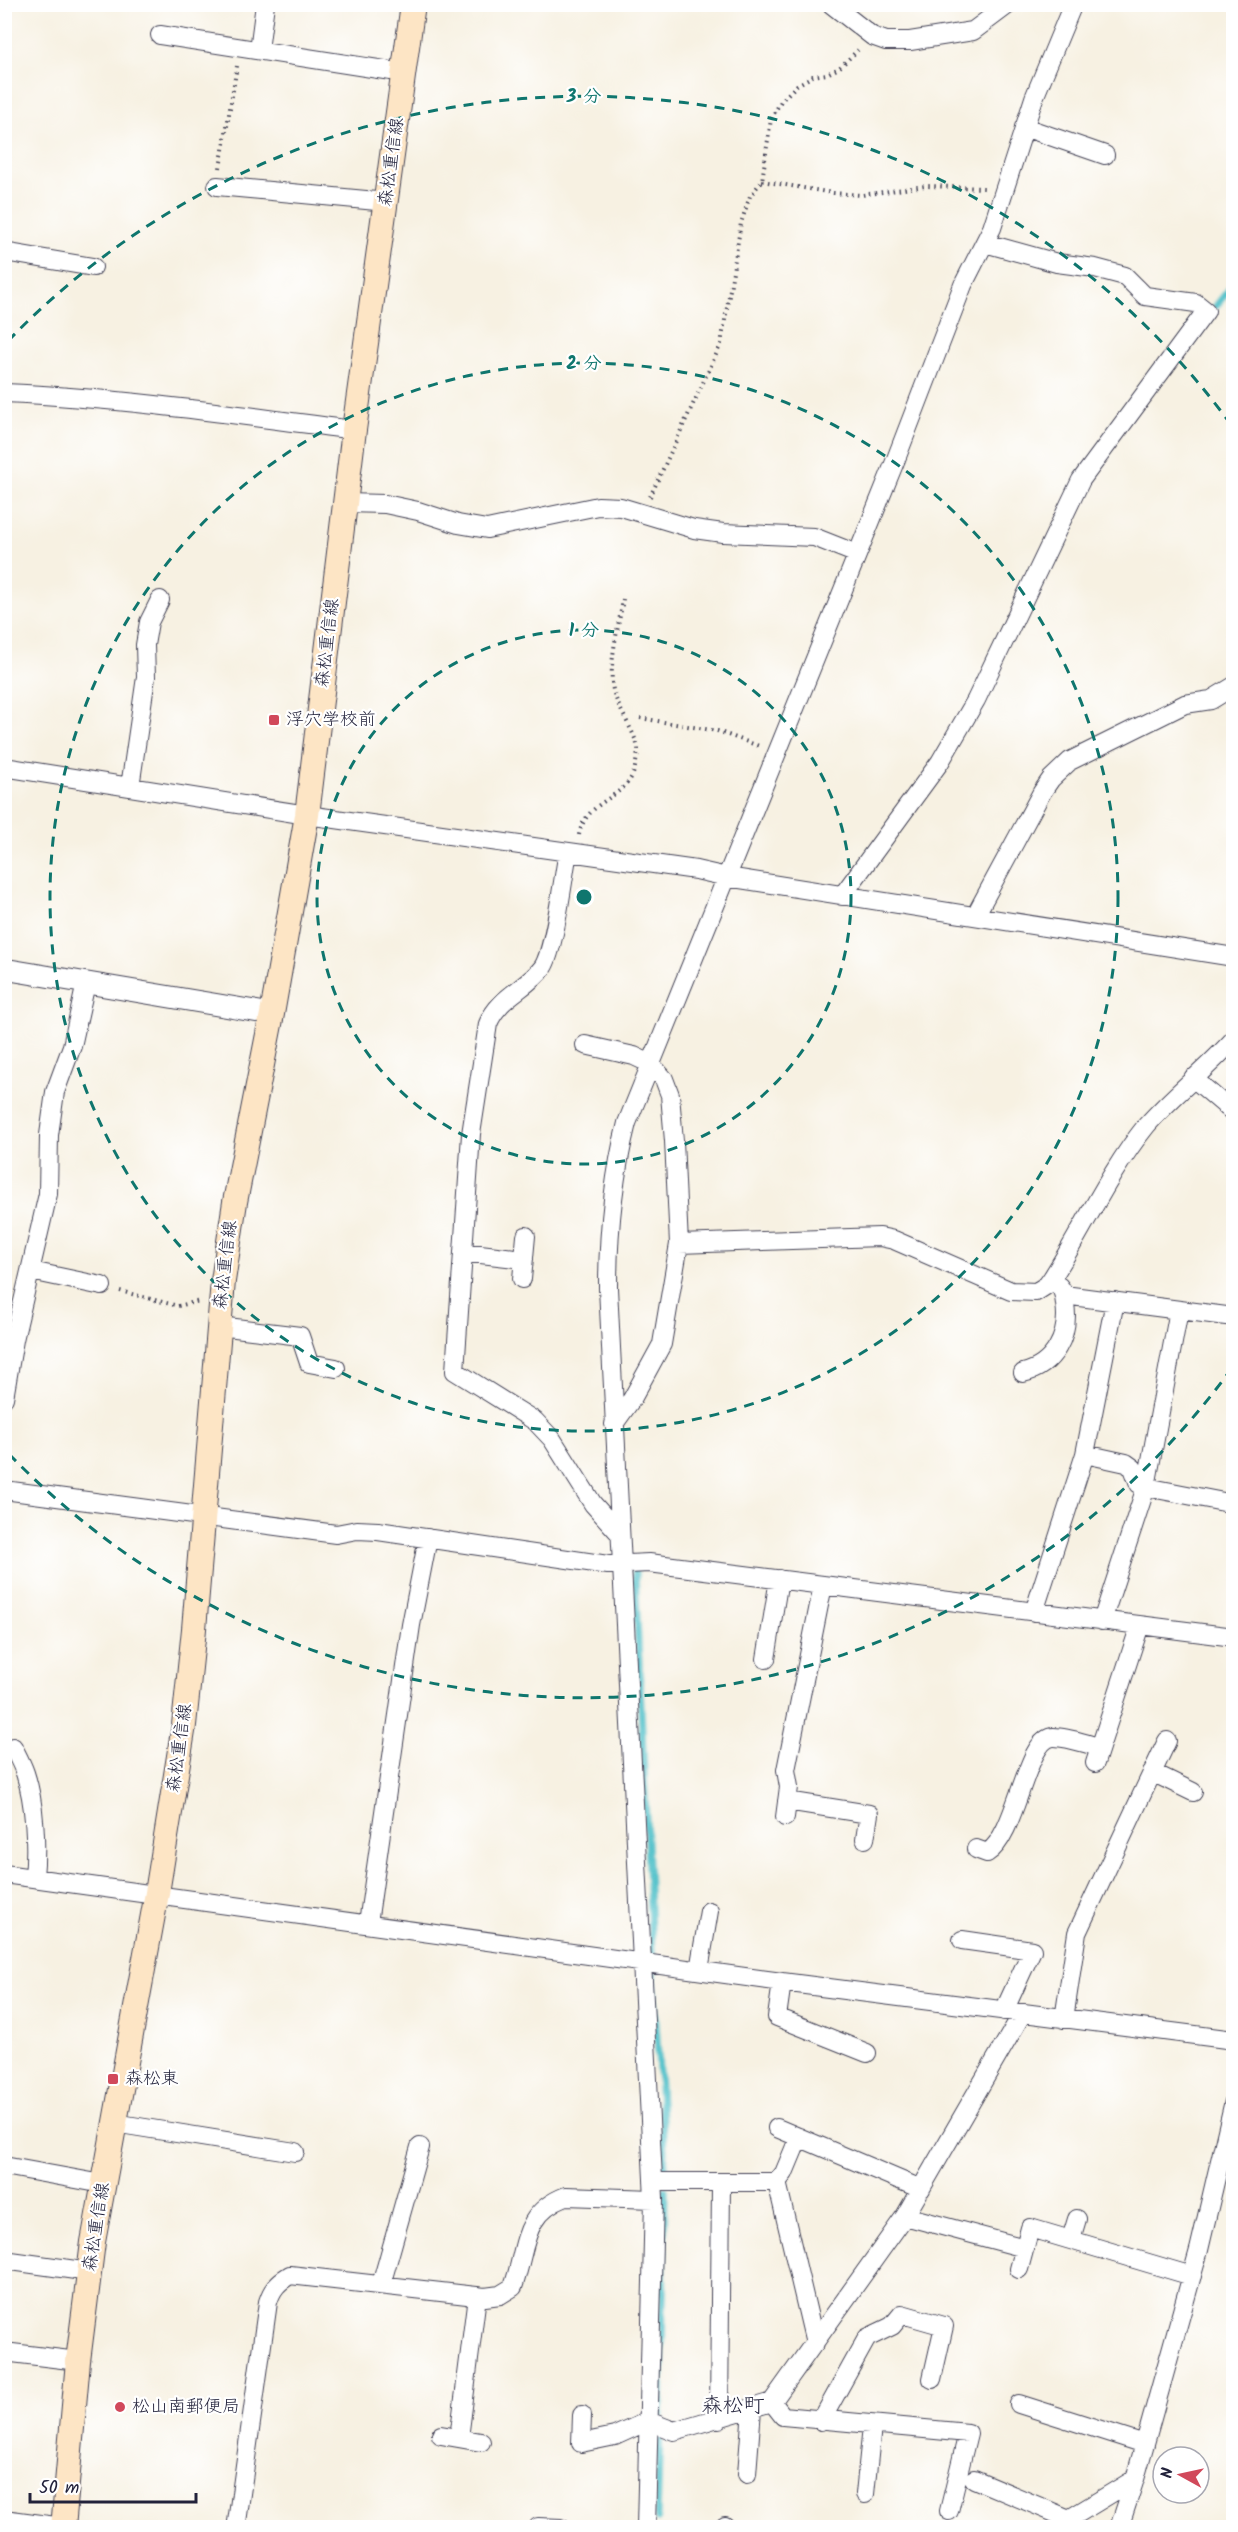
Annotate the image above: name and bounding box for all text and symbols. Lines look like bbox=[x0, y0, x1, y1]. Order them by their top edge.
text: 3 分 bbox=[566, 83, 601, 112]
street label: 森松重信線 bbox=[371, 115, 413, 209]
text: 2 分 bbox=[566, 350, 602, 379]
street label: 森松重信線 bbox=[308, 597, 348, 689]
text: 1 分 bbox=[569, 617, 599, 646]
place label: 浮穴学校前 bbox=[286, 706, 376, 735]
marker: 浮穴学校前 bbox=[267, 713, 281, 727]
centre of rings bbox=[574, 887, 594, 907]
street label: 森松重信線 bbox=[206, 1219, 246, 1311]
street label: 森松重信線 bbox=[159, 1701, 201, 1795]
place label: 森松東 bbox=[125, 2065, 179, 2094]
marker: 森松東 bbox=[106, 2072, 120, 2086]
street label: 森松重信線 bbox=[76, 2180, 118, 2274]
district label: 森松町 bbox=[702, 2390, 765, 2423]
place label: 松山南郵便局 bbox=[132, 2393, 240, 2422]
marker: 松山南郵便局 bbox=[113, 2400, 127, 2414]
north arrow bbox=[1151, 2445, 1211, 2505]
scale bar bbox=[30, 2466, 196, 2504]
text: N bbox=[1155, 2466, 1181, 2480]
text: 50 m bbox=[39, 2474, 79, 2503]

